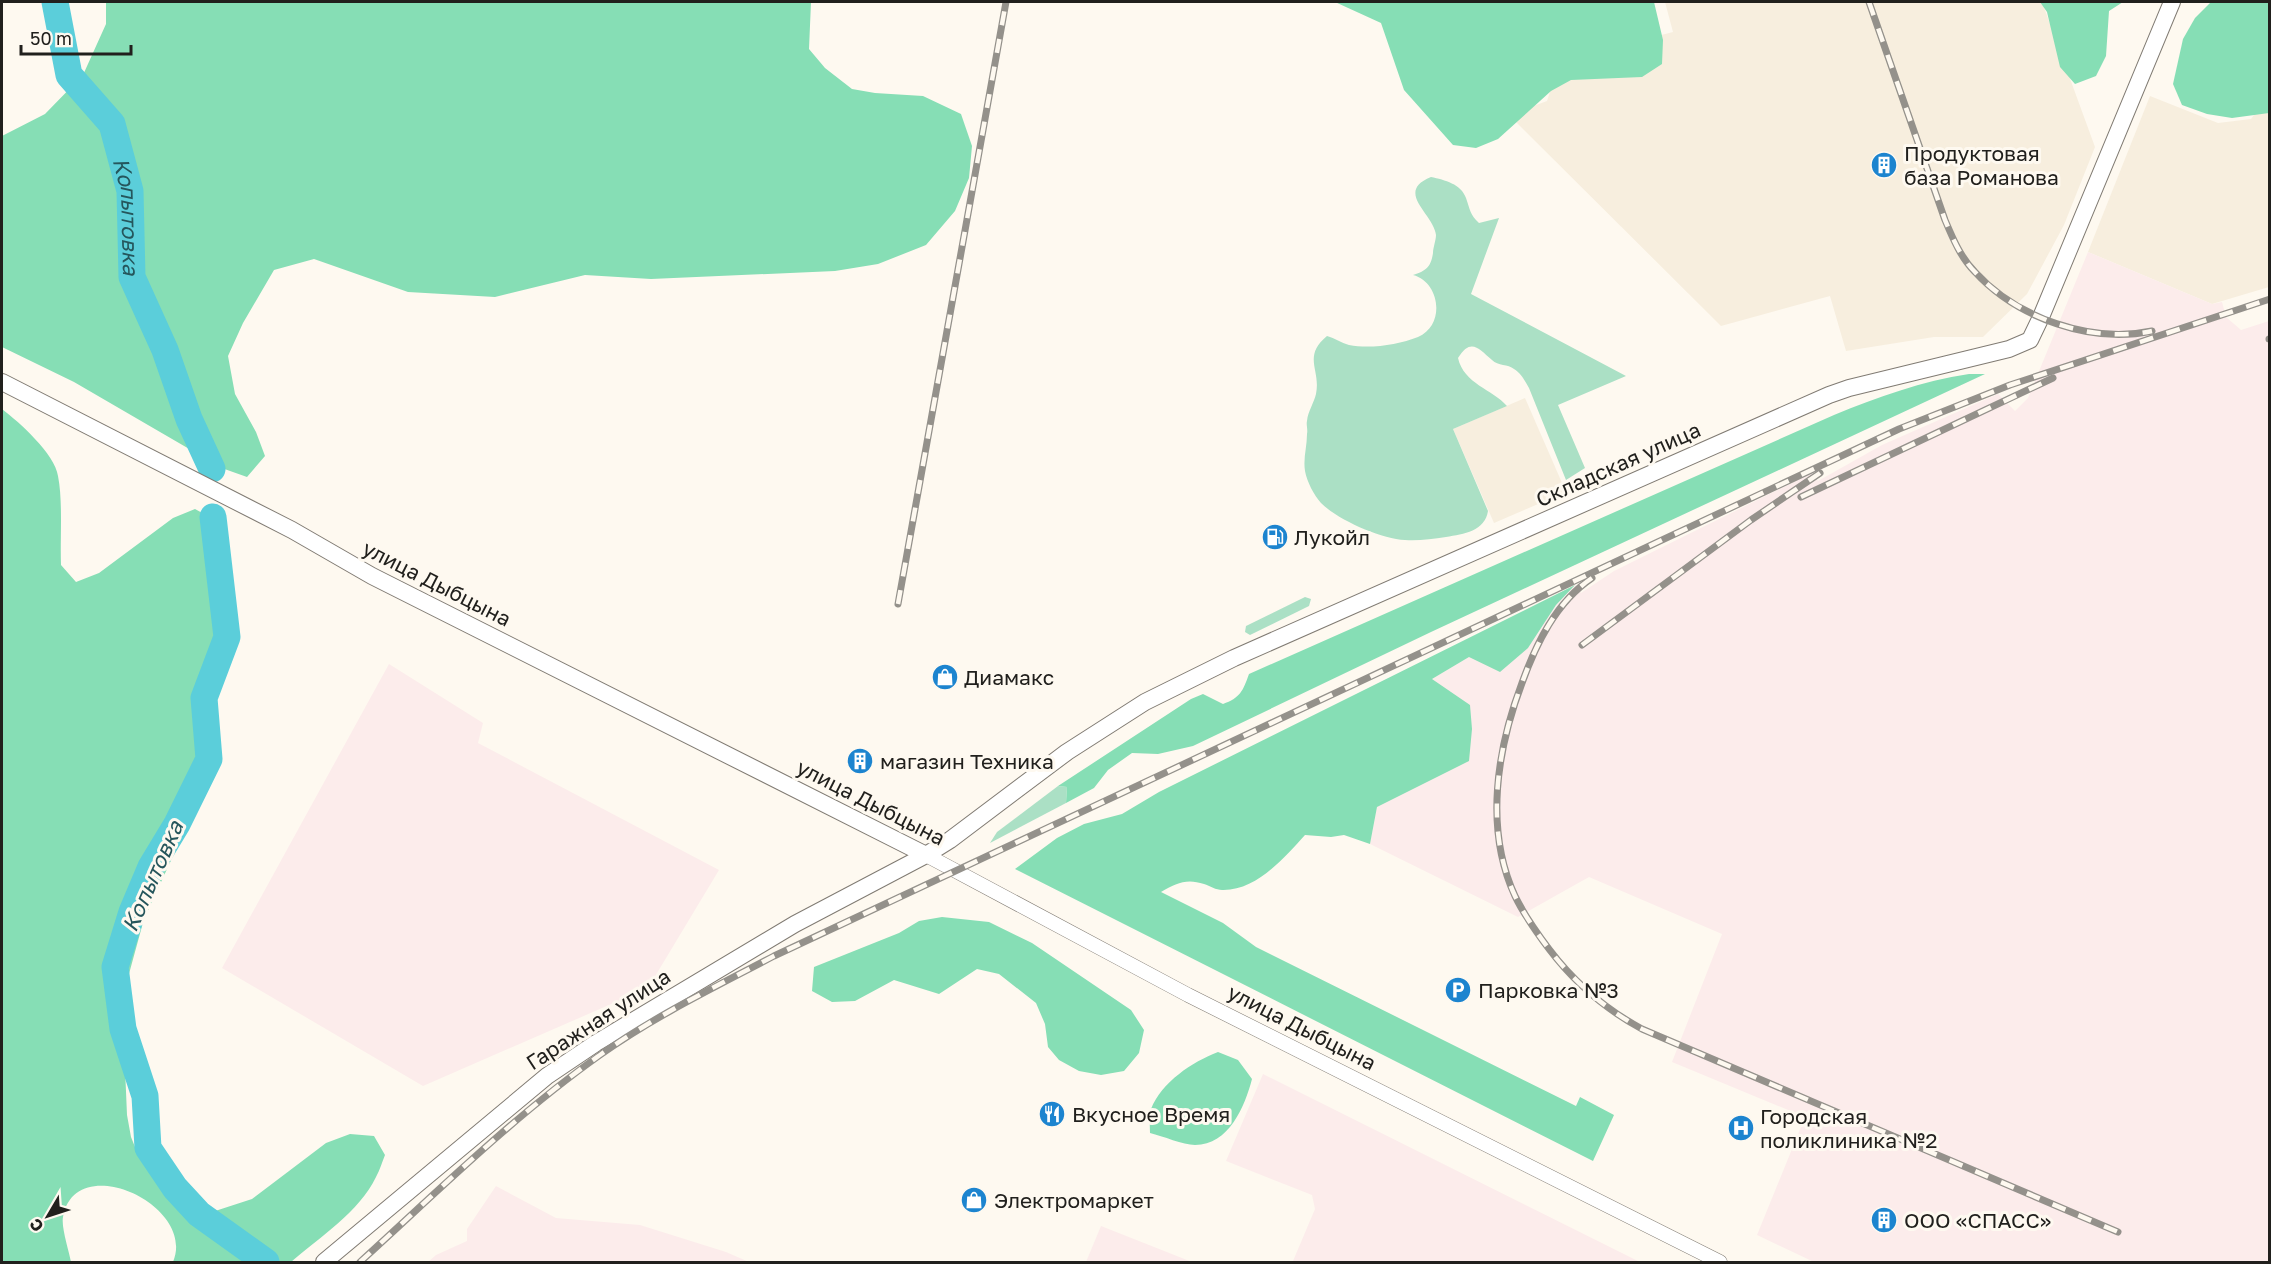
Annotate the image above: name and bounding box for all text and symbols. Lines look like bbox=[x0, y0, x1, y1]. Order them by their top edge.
scale bar bbox=[21, 18, 130, 56]
text: 50 m bbox=[30, 27, 72, 49]
place label: Продуктовая база Романова bbox=[1904, 140, 2059, 190]
building icon: Продуктовая база Романова bbox=[1869, 150, 1899, 180]
water label: Копытовка bbox=[108, 155, 145, 277]
street label: Складская улица bbox=[1532, 416, 1704, 512]
fuel station icon: Лукойл bbox=[1260, 522, 1290, 552]
place label: Лукойл bbox=[1294, 524, 1370, 550]
street label: улица Дыбцына bbox=[358, 534, 516, 632]
shop icon: Диамакс bbox=[930, 662, 960, 692]
place label: Диамакс bbox=[964, 664, 1054, 690]
building icon: магазин Техника bbox=[845, 746, 875, 776]
place label: магазин Техника bbox=[880, 748, 1054, 774]
street label: улица Дыбцына bbox=[792, 753, 950, 851]
water label: Копытовка bbox=[116, 815, 189, 936]
street label: Гаражная улица bbox=[521, 963, 675, 1075]
parking icon: Парковка №3 bbox=[1443, 975, 1473, 1005]
place label: Парковка №3 bbox=[1478, 977, 1619, 1003]
street label: улица Дыбцына bbox=[1223, 978, 1381, 1076]
restaurant icon: Вкусное Время bbox=[1037, 1099, 1067, 1129]
place label: Вкусное Время bbox=[1072, 1101, 1230, 1127]
place label: Городская поликлиника №2 bbox=[1760, 1103, 1937, 1153]
hospital icon: Городская поликлиника №2 bbox=[1726, 1113, 1756, 1143]
shop icon: Электромаркет bbox=[959, 1185, 989, 1215]
north arrow bbox=[18, 1186, 78, 1246]
place label: Электромаркет bbox=[994, 1187, 1154, 1213]
building icon: ООО «СПАСС» bbox=[1869, 1205, 1899, 1235]
place label: ООО «СПАСС» bbox=[1904, 1207, 2051, 1233]
text: С bbox=[25, 1215, 48, 1236]

